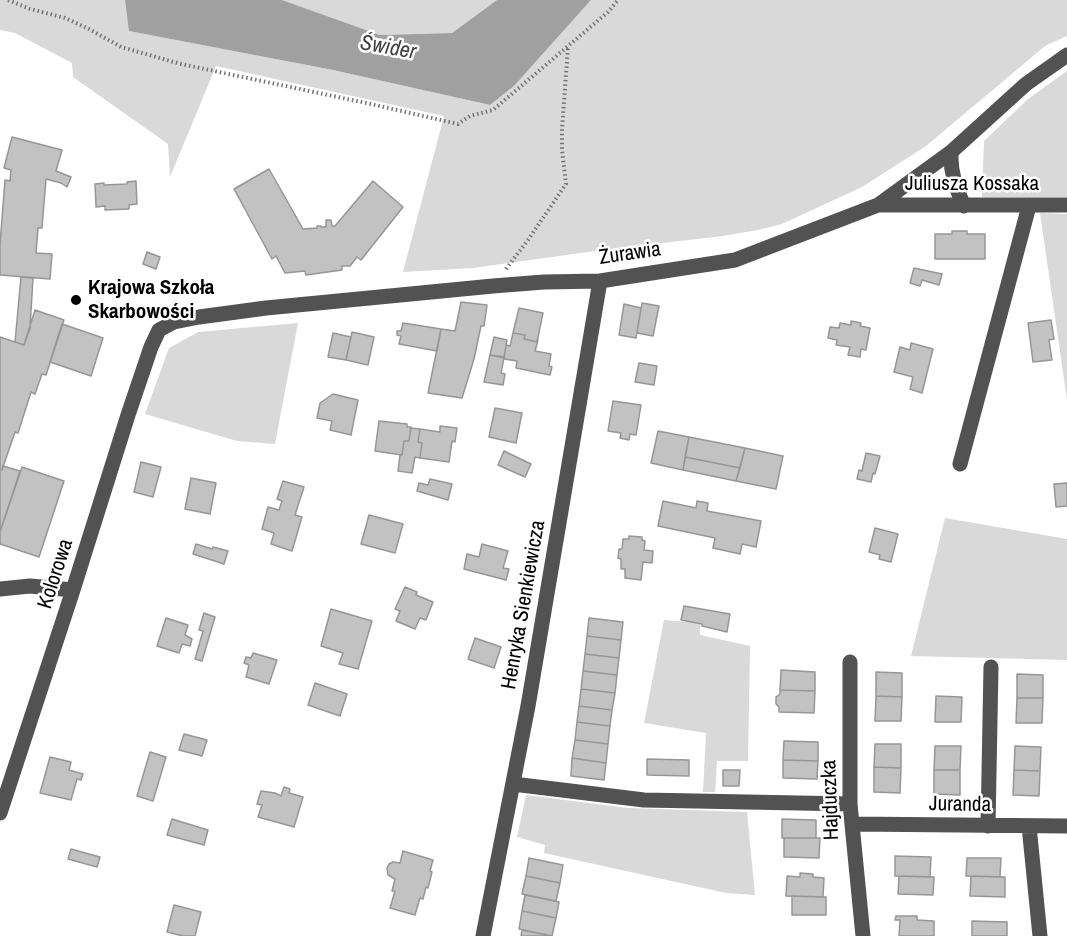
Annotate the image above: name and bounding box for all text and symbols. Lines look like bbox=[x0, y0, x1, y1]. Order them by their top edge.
water label: Świder bbox=[358, 30, 418, 66]
street label: Juliusza Kossaka bbox=[905, 171, 1039, 197]
street label: Żurawia bbox=[597, 237, 663, 271]
place label: Krajowa Szkoła Skarbowości bbox=[88, 275, 214, 325]
marker: Krajowa Szkoła Skarbowości bbox=[69, 293, 83, 307]
street label: Henryka Sienkiewicza bbox=[497, 518, 551, 692]
street label: Kolorowa bbox=[33, 536, 79, 612]
street label: Hajduczka bbox=[817, 759, 845, 841]
street label: Juranda bbox=[929, 792, 991, 818]

